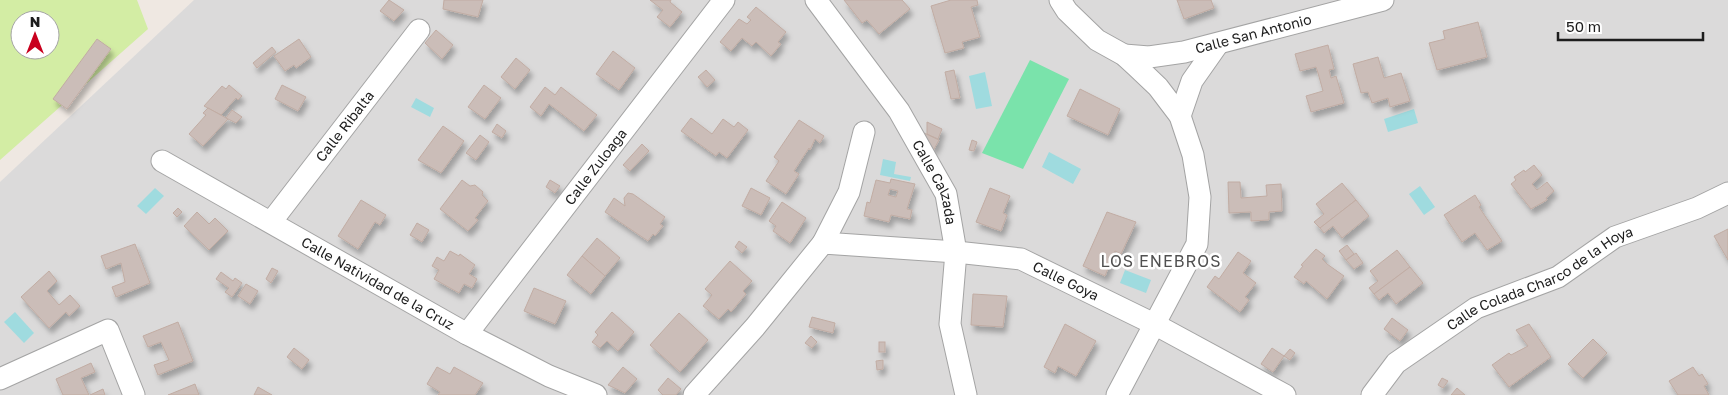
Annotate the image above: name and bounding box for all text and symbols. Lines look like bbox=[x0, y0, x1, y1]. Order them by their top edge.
north arrow bbox=[10, 10, 60, 60]
street label: Calle San Antonio bbox=[1193, 10, 1313, 57]
scale bar bbox=[1558, 10, 1703, 42]
text: N bbox=[30, 13, 40, 30]
text: 50 m bbox=[1566, 17, 1601, 35]
street label: Calle Ribalta bbox=[312, 87, 377, 165]
street label: Calle Zuloaga bbox=[561, 125, 630, 208]
street label: Calle Calzada bbox=[909, 137, 960, 226]
street label: Calle Colada Charco de la Hoya bbox=[1443, 222, 1635, 334]
street label: Calle Natividad de la Cruz bbox=[299, 233, 457, 333]
district label: LOS ENEBROS bbox=[1101, 251, 1221, 271]
street label: Calle Goya bbox=[1030, 257, 1102, 304]

